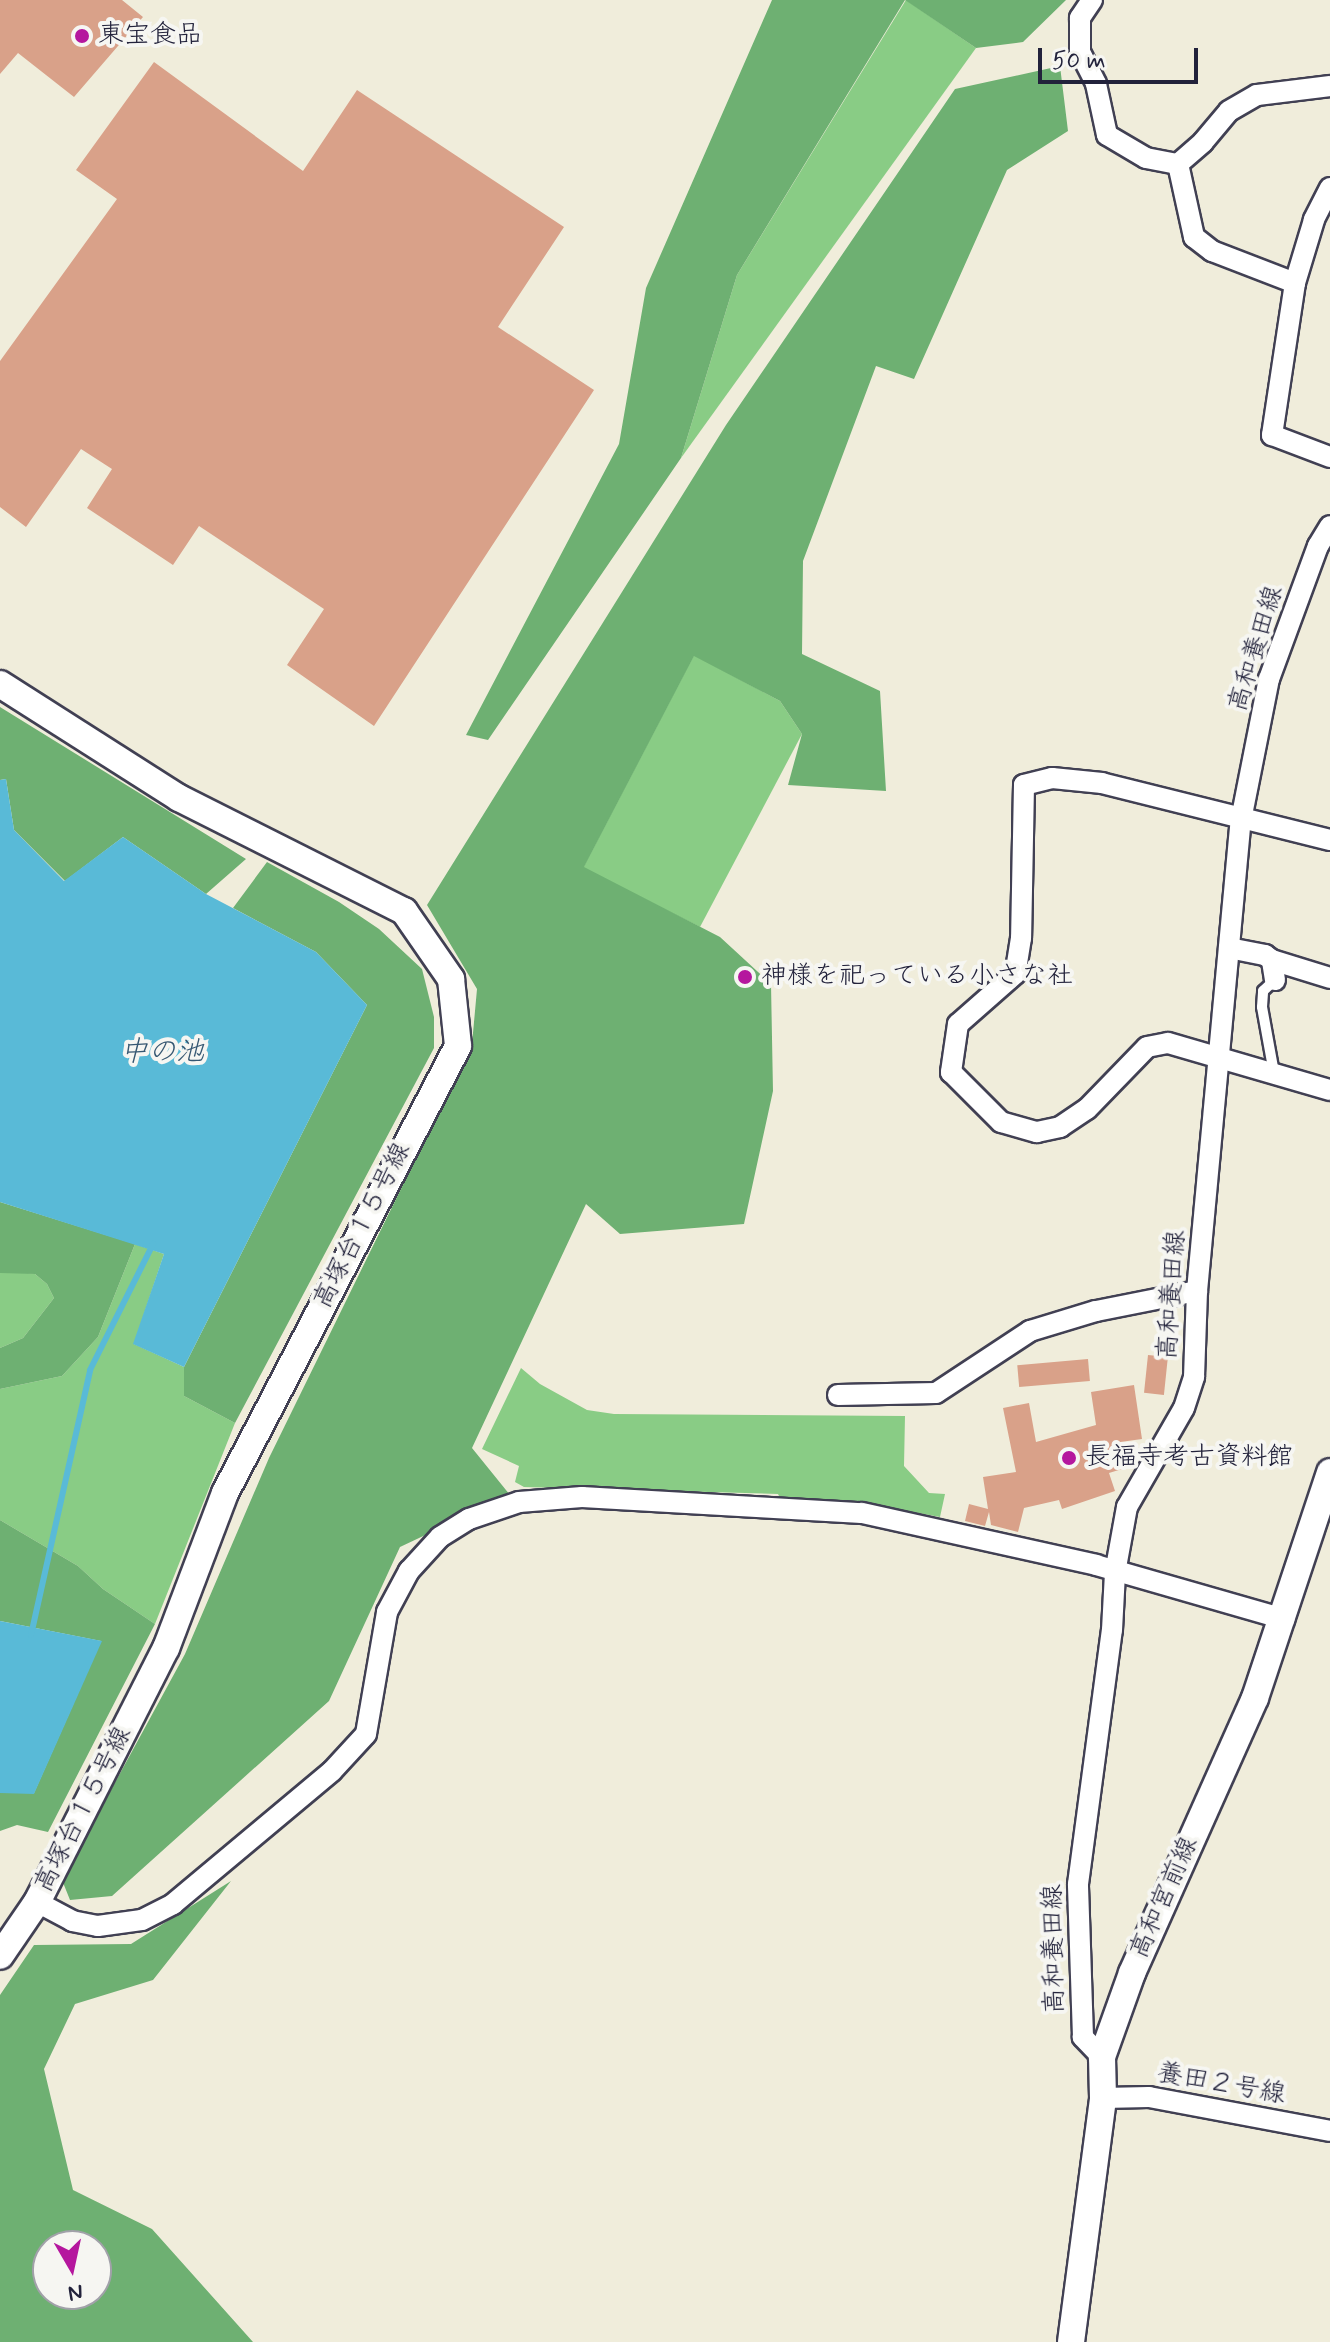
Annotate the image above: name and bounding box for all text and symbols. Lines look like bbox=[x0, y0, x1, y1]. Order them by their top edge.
place label: 東宝食品 bbox=[98, 20, 202, 52]
marker: 東宝食品 bbox=[73, 27, 91, 45]
scale bar bbox=[1042, 32, 1202, 82]
text: 50 m bbox=[1052, 46, 1106, 77]
street label: 高和養田線 bbox=[1223, 582, 1291, 716]
place label: 神様を祀っている小さな社 bbox=[761, 961, 1073, 993]
marker: 神様を祀っている小さな社 bbox=[736, 968, 754, 986]
water label: 中の池 bbox=[120, 1036, 204, 1070]
street label: 高塚台１５号線 bbox=[308, 1138, 418, 1314]
street label: 高和養田線 bbox=[1153, 1229, 1193, 1361]
place label: 長福寺考古資料館 bbox=[1085, 1442, 1293, 1474]
marker: 長福寺考古資料館 bbox=[1060, 1449, 1078, 1467]
street label: 高塚台１５号線 bbox=[29, 1722, 139, 1898]
street label: 高和宮前線 bbox=[1124, 1832, 1206, 1964]
street label: 高和養田線 bbox=[1038, 1884, 1072, 2014]
street label: 養田２号線 bbox=[1154, 2058, 1288, 2112]
north arrow bbox=[32, 2230, 112, 2310]
text: N bbox=[66, 2277, 85, 2307]

